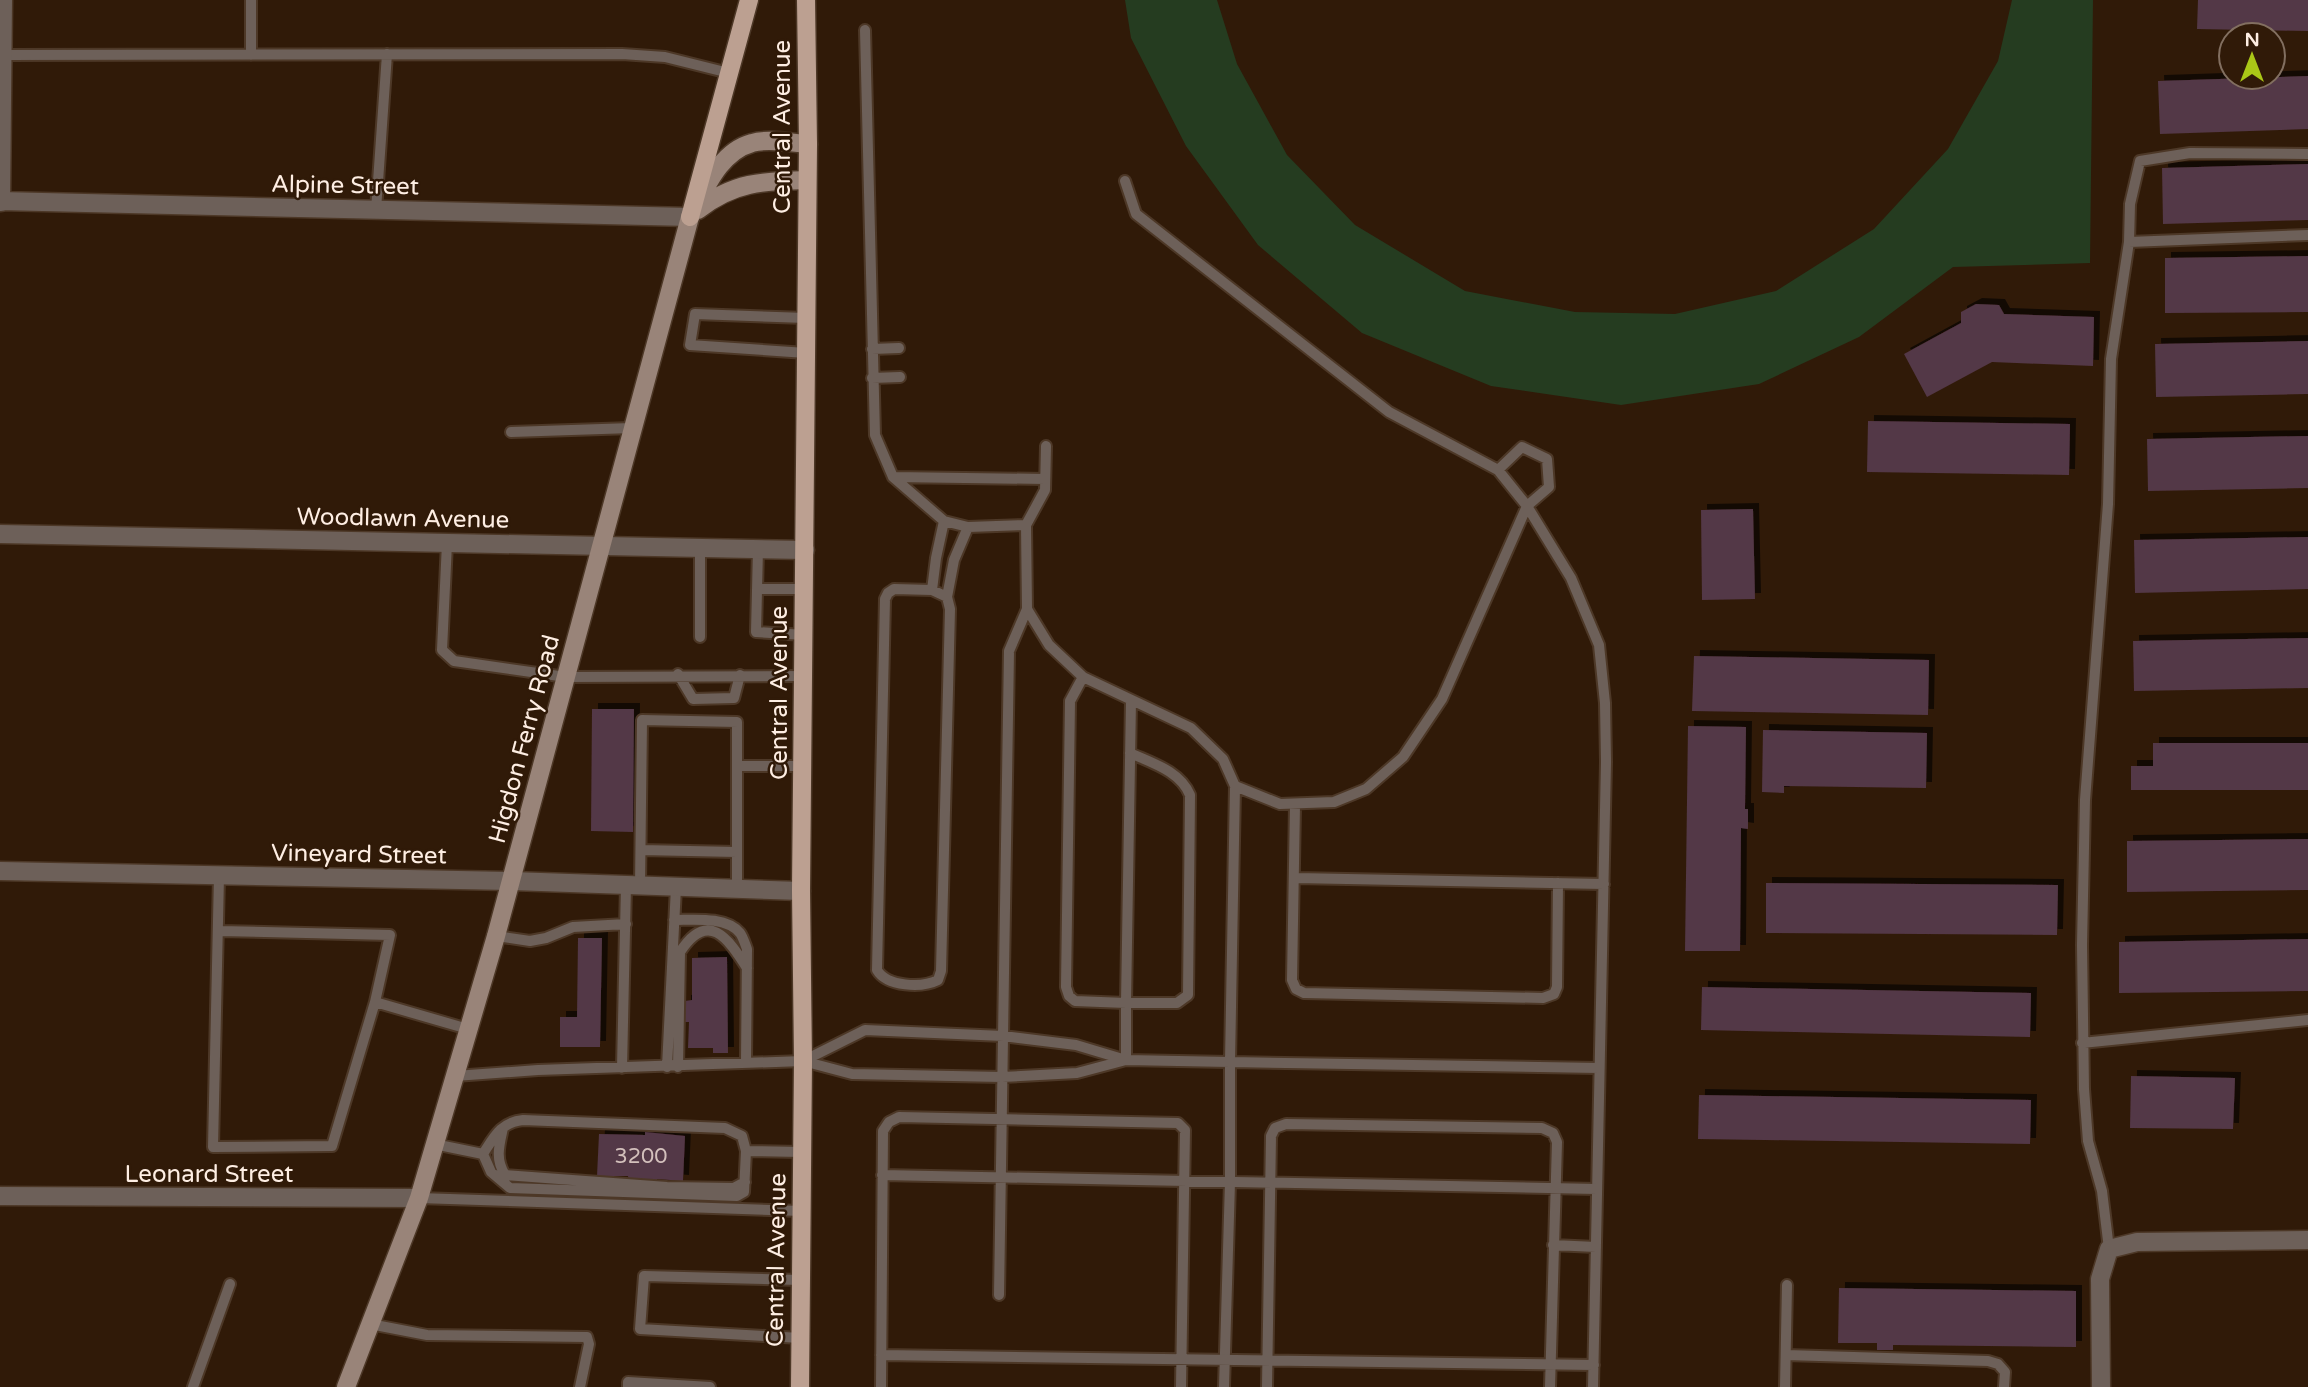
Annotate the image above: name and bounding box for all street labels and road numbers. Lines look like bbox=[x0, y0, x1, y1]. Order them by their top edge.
street label: Central Avenue bbox=[768, 40, 797, 214]
street label: Alpine Street bbox=[271, 170, 419, 201]
street label: Woodlawn Avenue bbox=[296, 502, 509, 535]
street label: Central Avenue bbox=[765, 606, 794, 780]
street label: Higdon Ferry Road bbox=[483, 632, 566, 847]
street label: Vineyard Street bbox=[271, 838, 447, 871]
street label: Leonard Street bbox=[125, 1160, 293, 1189]
street label: Central Avenue bbox=[760, 1173, 793, 1347]

